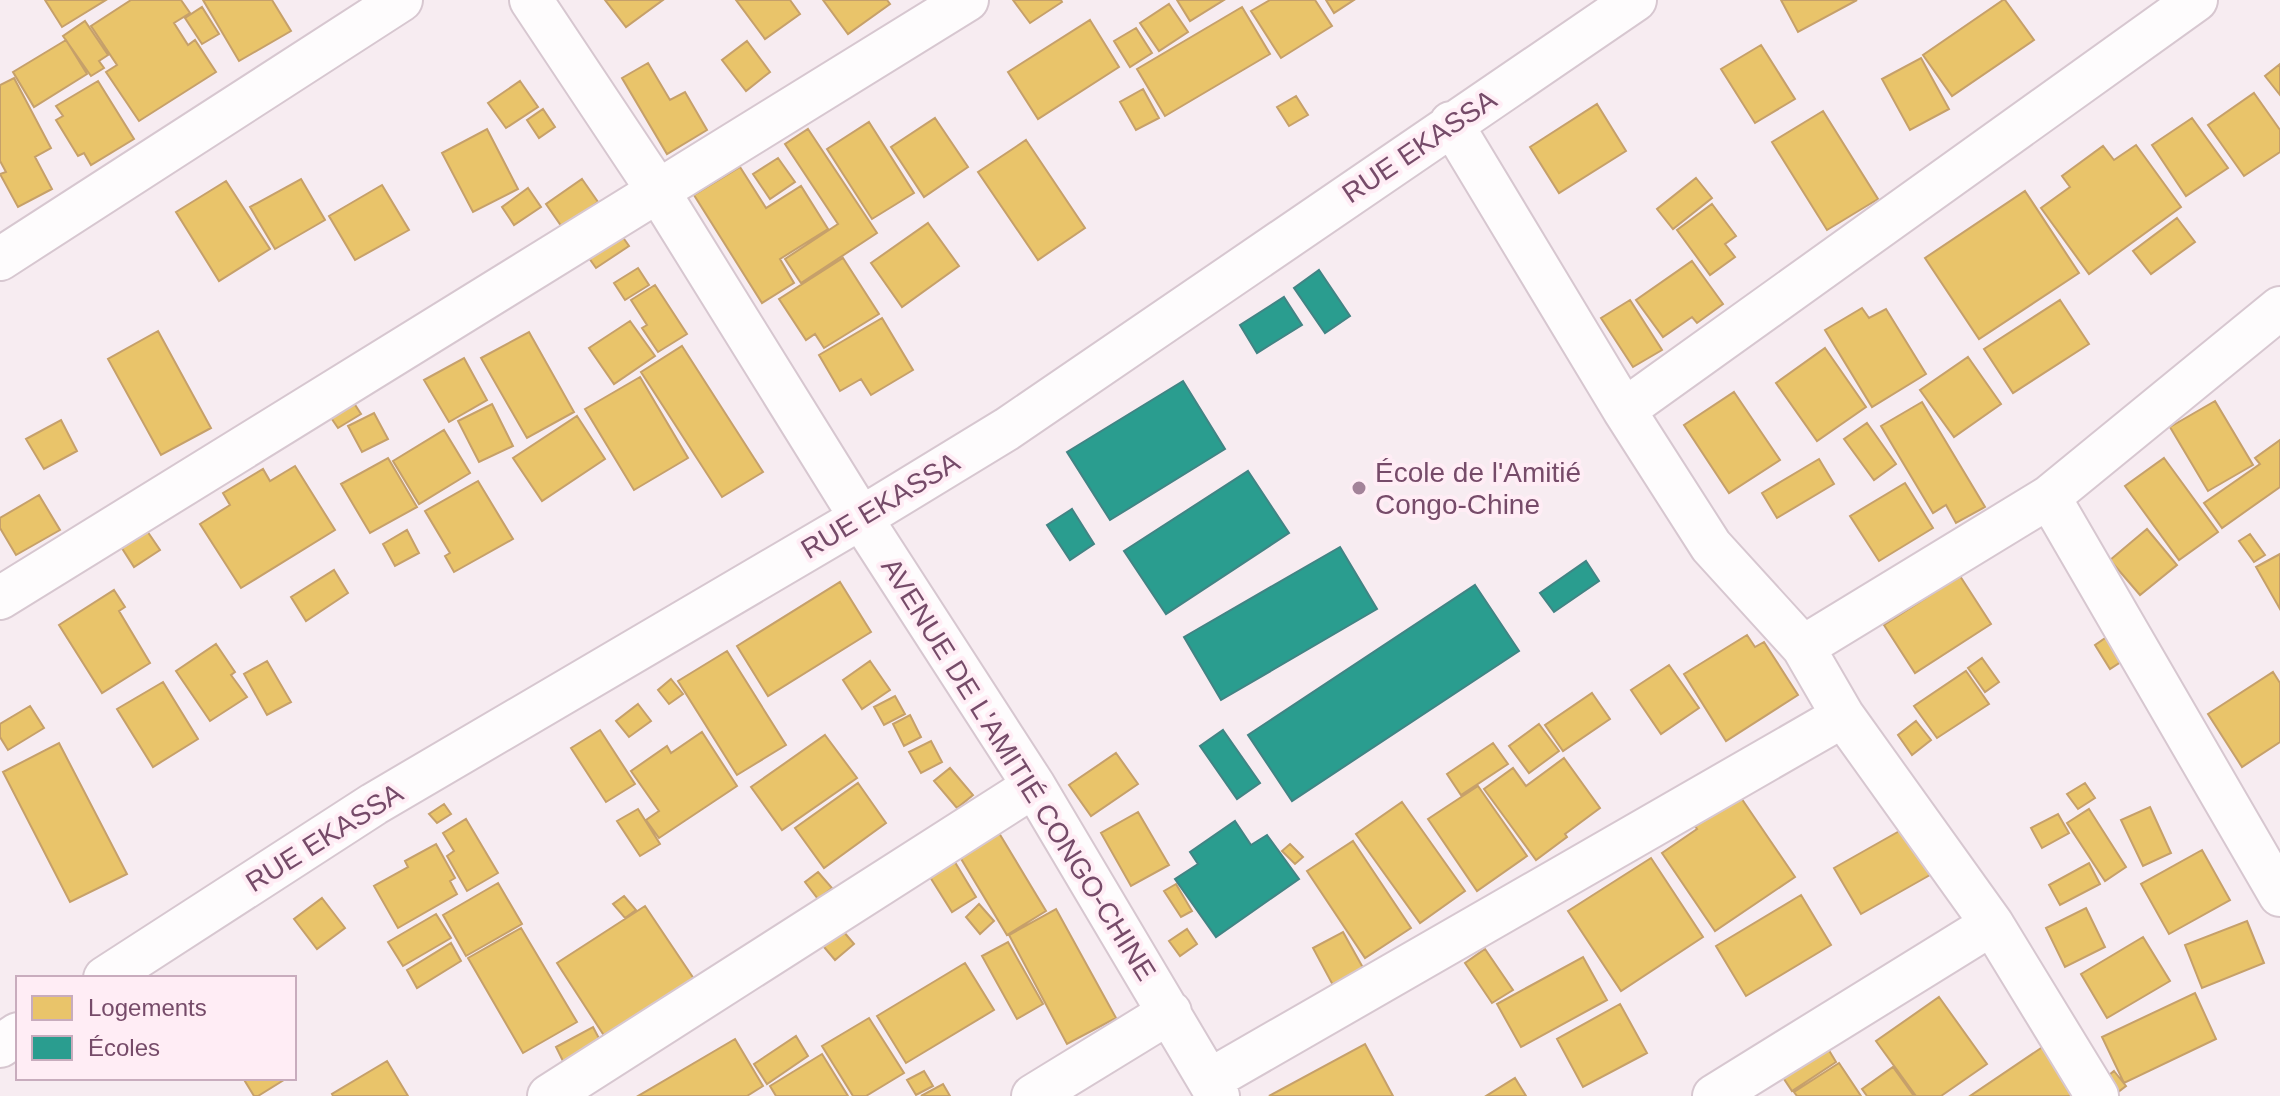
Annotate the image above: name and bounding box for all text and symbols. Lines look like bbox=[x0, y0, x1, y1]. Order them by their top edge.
street label: RUE EKASSA bbox=[1336, 83, 1502, 209]
street label: RUE EKASSA bbox=[796, 446, 965, 565]
place label: École de l'Amitié Congo-Chine bbox=[1375, 457, 1581, 520]
marker: École de l'Amitié Congo-Chine bbox=[1350, 479, 1368, 497]
street label: AVENUE DE L'AMITIÉ CONGO-CHINE bbox=[875, 553, 1162, 986]
street label: RUE EKASSA bbox=[240, 777, 409, 898]
legend bbox=[16, 976, 296, 1080]
text: Logements bbox=[88, 994, 207, 1021]
text: Écoles bbox=[88, 1034, 160, 1061]

